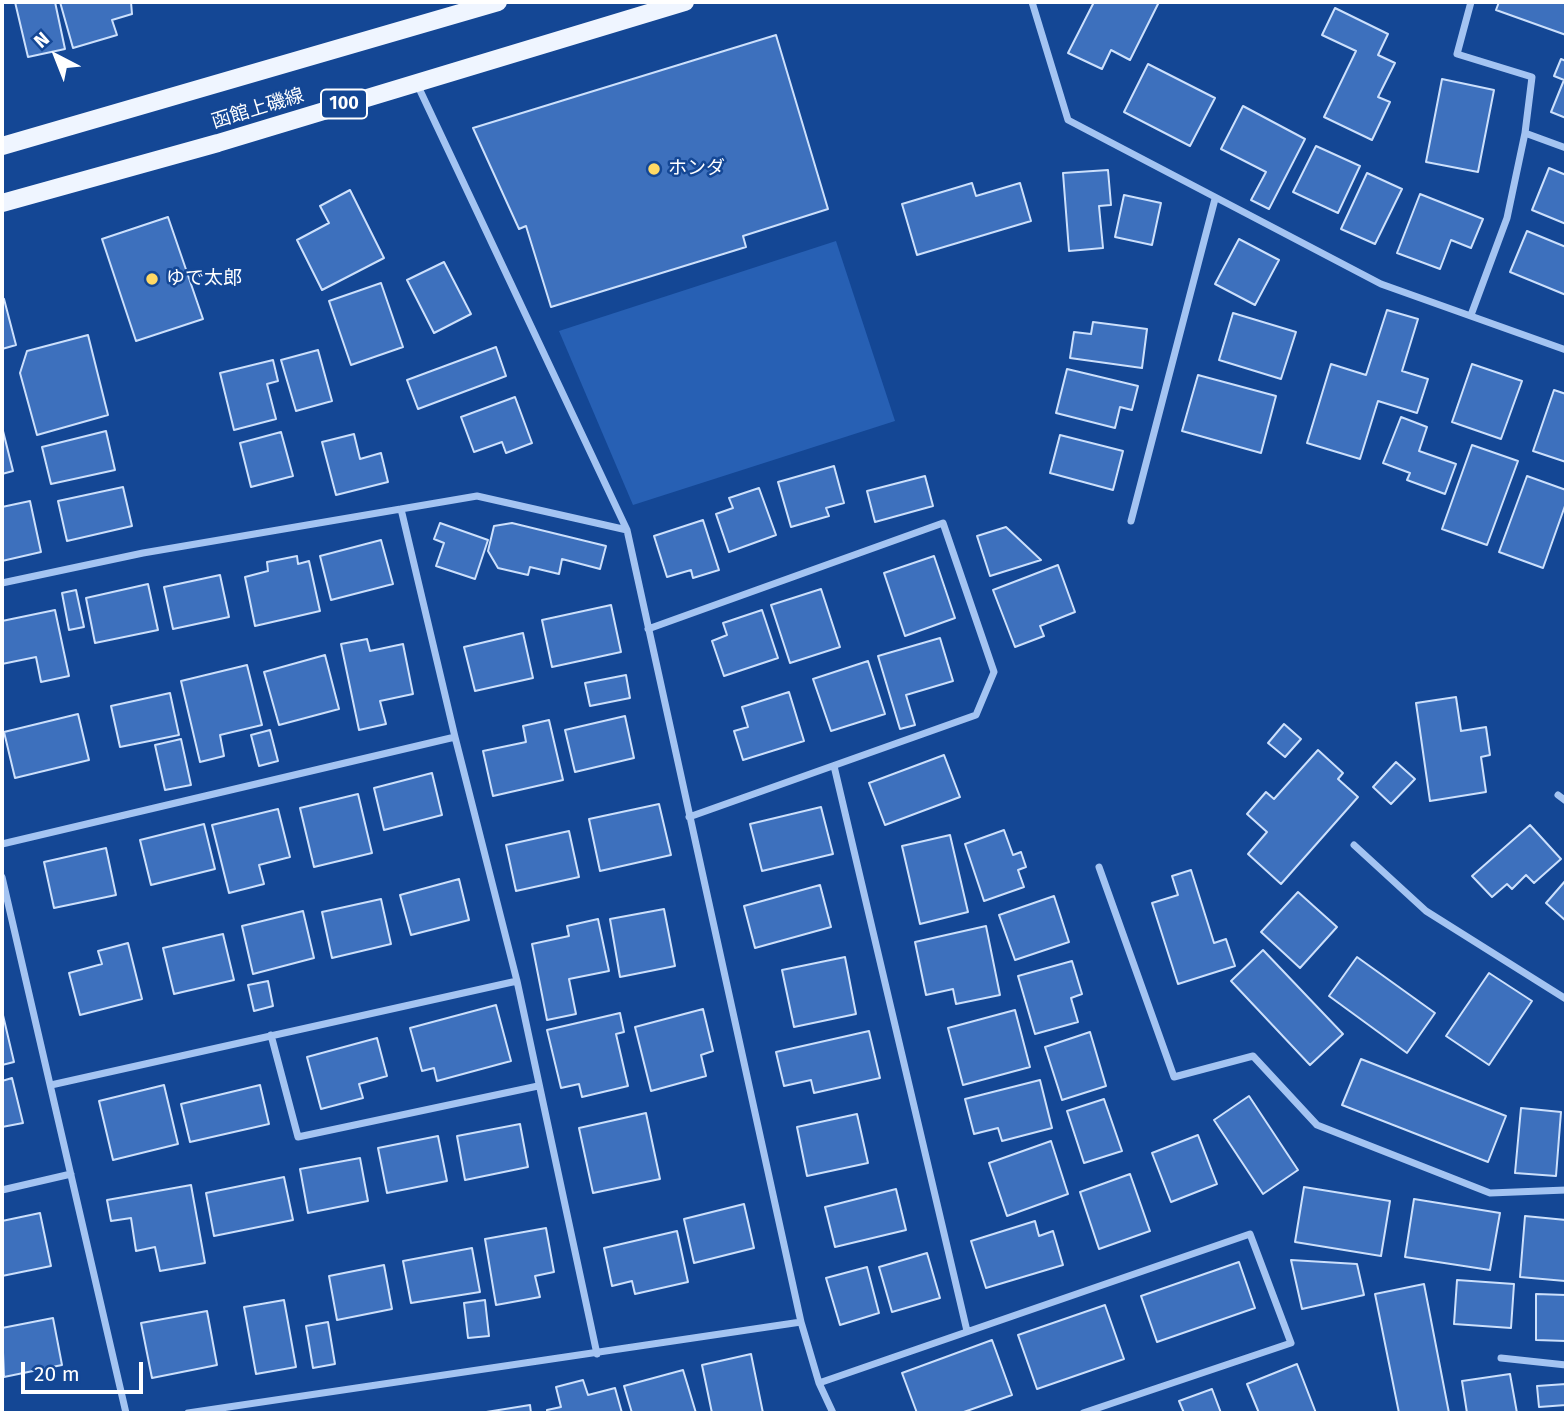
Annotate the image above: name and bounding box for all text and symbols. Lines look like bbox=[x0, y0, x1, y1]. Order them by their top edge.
north arrow bbox=[21, 21, 91, 91]
text: N bbox=[29, 27, 54, 53]
street label: 函館上磯線 bbox=[209, 84, 307, 134]
road number: 100 bbox=[321, 90, 367, 119]
place label: ホンダ bbox=[668, 158, 725, 180]
marker: ホンダ bbox=[646, 161, 662, 177]
place label: ゆで太郎 bbox=[166, 268, 242, 290]
marker: ゆで太郎 bbox=[144, 271, 160, 287]
scale bar bbox=[24, 1348, 147, 1392]
text: 20 m bbox=[34, 1361, 80, 1387]

